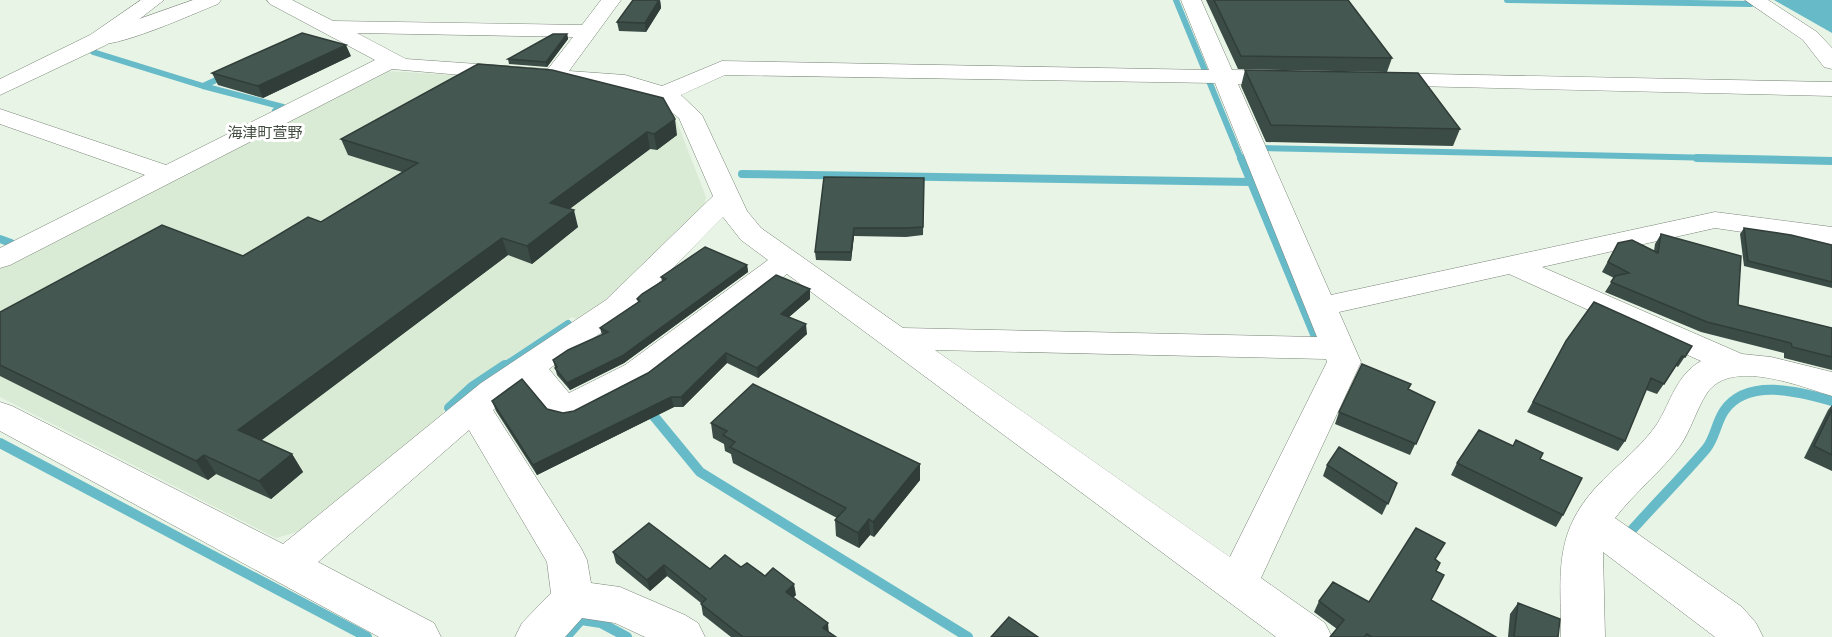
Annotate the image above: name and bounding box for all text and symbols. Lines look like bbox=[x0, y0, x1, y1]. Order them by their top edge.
district label: 海津町萱野 bbox=[227, 122, 303, 142]

